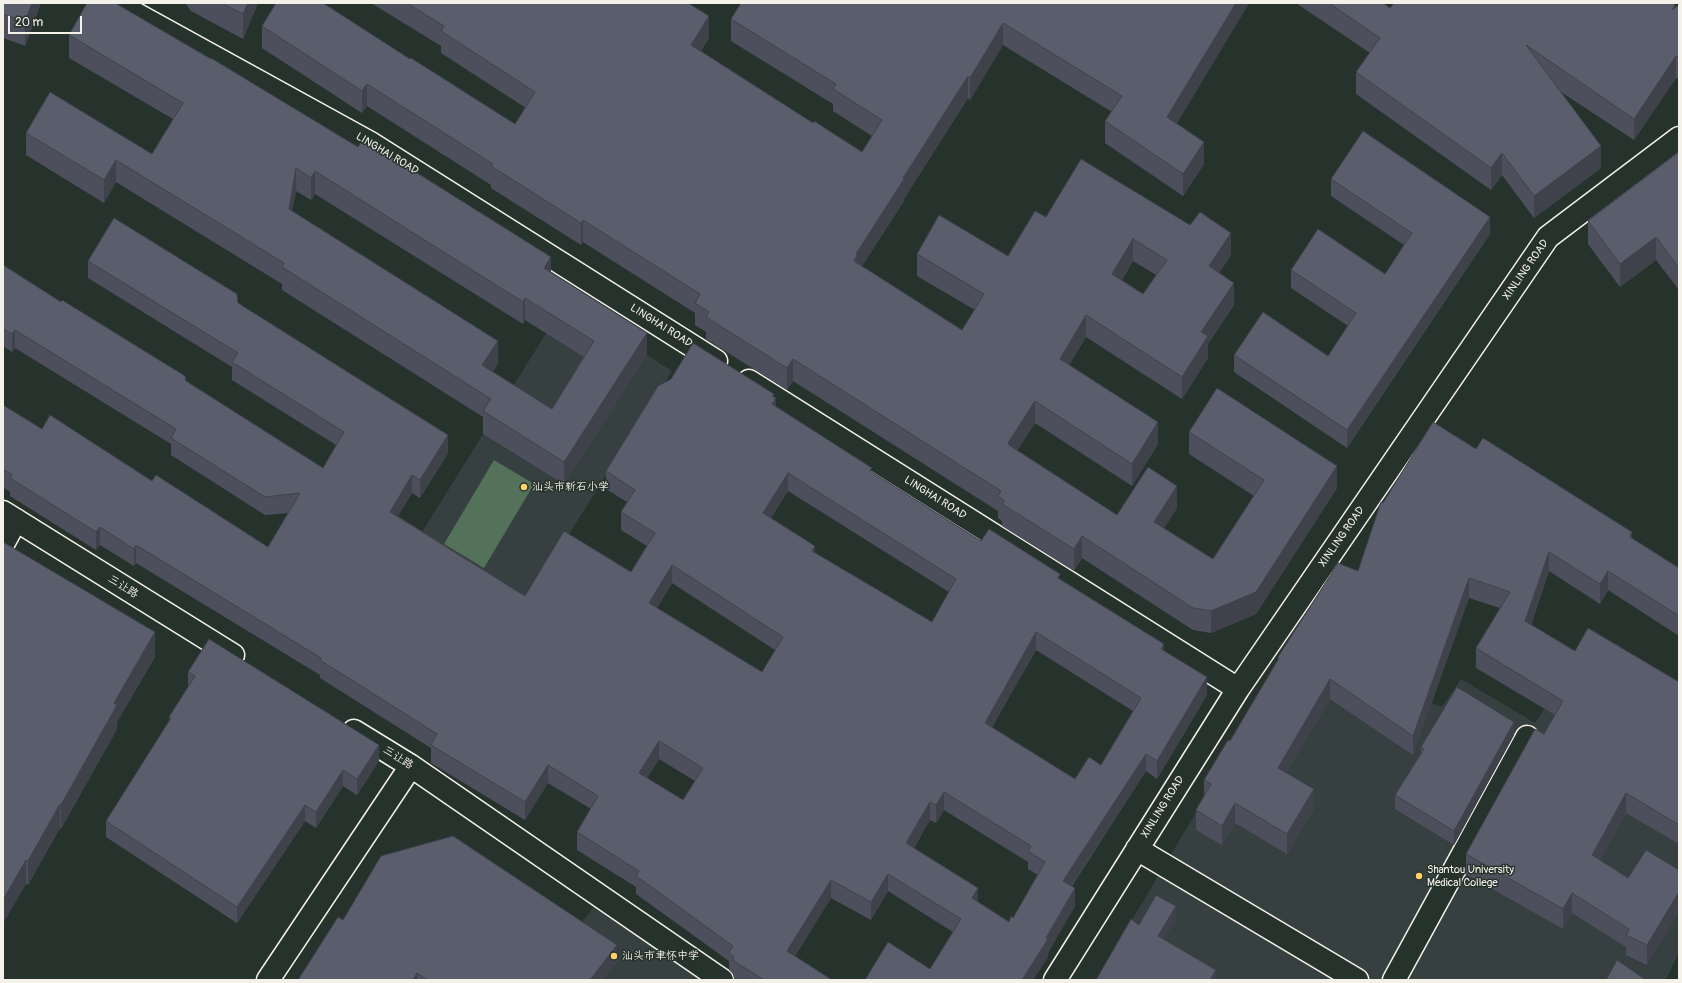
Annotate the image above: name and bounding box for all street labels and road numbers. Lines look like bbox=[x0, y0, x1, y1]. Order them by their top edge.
street label: LINGHAI ROAD bbox=[353, 130, 421, 178]
street label: XINLING ROAD bbox=[1500, 237, 1552, 303]
street label: LINGHAI ROAD bbox=[627, 302, 695, 350]
street label: LINGHAI ROAD bbox=[901, 474, 969, 522]
street label: XINLING ROAD bbox=[1316, 504, 1368, 570]
street label: 三让路 bbox=[106, 573, 140, 601]
street label: 三让路 bbox=[381, 744, 415, 772]
street label: XINLING ROAD bbox=[1139, 774, 1187, 840]

